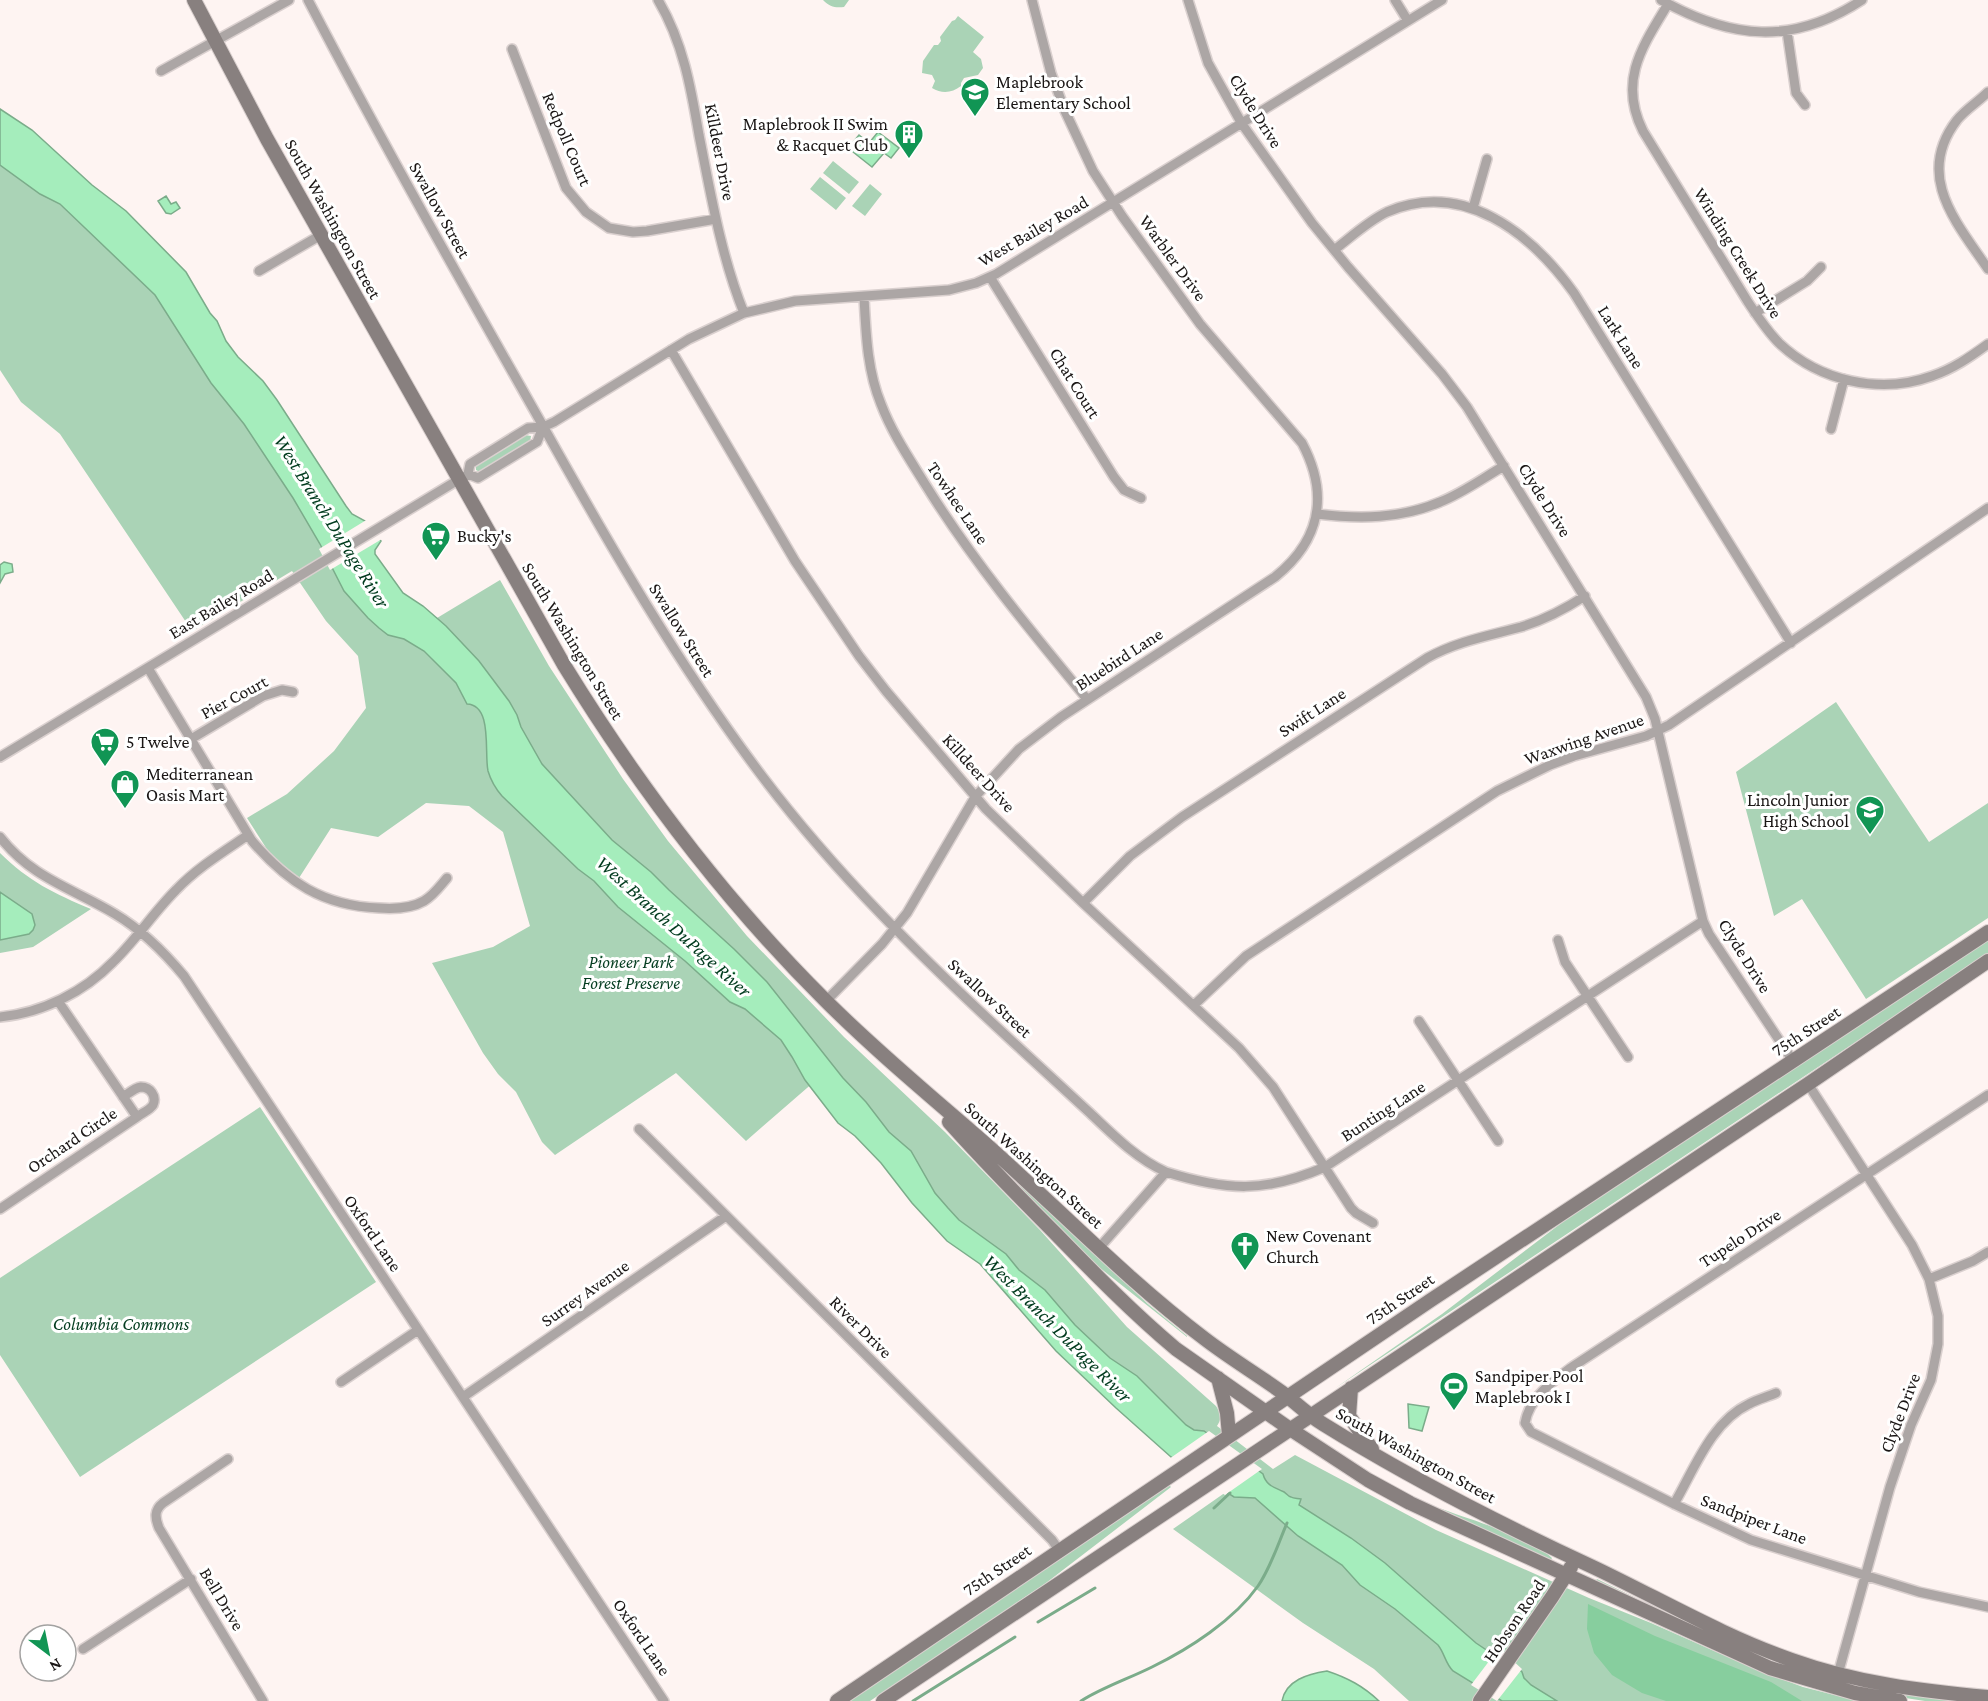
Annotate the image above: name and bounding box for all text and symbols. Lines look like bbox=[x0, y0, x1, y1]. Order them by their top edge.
street label: Clyde Drive bbox=[1225, 70, 1287, 152]
place label: Maplebrook Elementary School bbox=[996, 72, 1131, 113]
school or university icon: Maplebrook Elementary School bbox=[959, 76, 991, 118]
street label: Redpoll Court bbox=[538, 89, 596, 190]
street label: Killdeer Drive bbox=[701, 102, 739, 202]
place label: Maplebrook II Swim & Racquet Club bbox=[743, 114, 889, 155]
building icon: Maplebrook II Swim & Racquet Club bbox=[893, 118, 925, 160]
street label: South Washington Street bbox=[281, 136, 386, 303]
street label: Swallow Street bbox=[405, 158, 475, 262]
street label: Winding Creek Drive bbox=[1690, 184, 1786, 322]
street label: West Bailey Road bbox=[974, 191, 1092, 271]
street label: Warbler Drive bbox=[1135, 211, 1211, 305]
street label: Lark Lane bbox=[1594, 302, 1648, 372]
street label: Chat Court bbox=[1046, 344, 1105, 423]
water label: West Branch DuPage River bbox=[269, 430, 395, 613]
street label: Towhee Lane bbox=[923, 458, 993, 548]
street label: Clyde Drive bbox=[1514, 459, 1576, 541]
supermarket icon: Bucky's bbox=[420, 520, 452, 562]
place label: Bucky's bbox=[457, 526, 512, 546]
street label: South Washington Street bbox=[518, 559, 628, 724]
street label: East Bailey Road bbox=[165, 565, 277, 643]
street label: Swallow Street bbox=[645, 579, 719, 681]
street label: Bluebird Lane bbox=[1072, 623, 1166, 695]
street label: Pier Court bbox=[197, 671, 272, 723]
street label: Swift Lane bbox=[1275, 683, 1349, 741]
street label: Waxwing Avenue bbox=[1522, 709, 1646, 769]
supermarket icon: 5 Twelve bbox=[89, 726, 121, 768]
street label: Killdeer Drive bbox=[939, 730, 1020, 816]
place label: 5 Twelve bbox=[126, 732, 190, 752]
place label: Mediterranean Oasis Mart bbox=[146, 764, 253, 805]
shop icon: Mediterranean Oasis Mart bbox=[109, 768, 141, 810]
place label: Lincoln Junior High School bbox=[1747, 790, 1850, 831]
school or university icon: Lincoln Junior High School bbox=[1854, 794, 1886, 836]
water label: West Branch DuPage River bbox=[592, 851, 756, 1002]
street label: Clyde Drive bbox=[1714, 915, 1776, 997]
park label: Pioneer Park Forest Preserve bbox=[582, 952, 680, 993]
street label: Swallow Street bbox=[944, 954, 1037, 1042]
street label: 75th Street bbox=[1768, 1001, 1845, 1061]
street label: Bunting Lane bbox=[1337, 1076, 1429, 1146]
street label: South Washington Street bbox=[961, 1097, 1108, 1233]
street label: Orchard Circle bbox=[23, 1103, 121, 1177]
street label: Oxford Lane bbox=[340, 1191, 406, 1275]
street label: Tupelo Drive bbox=[1696, 1204, 1784, 1272]
place label: New Covenant Church bbox=[1266, 1226, 1372, 1267]
church icon: New Covenant Church bbox=[1229, 1230, 1261, 1272]
water label: West Branch DuPage River bbox=[979, 1250, 1137, 1408]
street label: Surrey Avenue bbox=[537, 1255, 633, 1331]
street label: 75th Street bbox=[1362, 1268, 1439, 1329]
street label: River Drive bbox=[826, 1292, 896, 1362]
park label: Columbia Commons bbox=[53, 1314, 190, 1334]
place label: Sandpiper Pool Maplebrook I bbox=[1475, 1366, 1584, 1407]
sports icon: Sandpiper Pool Maplebrook I bbox=[1438, 1370, 1470, 1412]
street label: Clyde Drive bbox=[1876, 1370, 1924, 1456]
street label: South Washington Street bbox=[1333, 1403, 1500, 1508]
street label: Sandpiper Lane bbox=[1698, 1490, 1810, 1548]
street label: 75th Street bbox=[959, 1539, 1036, 1600]
street label: Bell Drive bbox=[195, 1564, 249, 1634]
street label: Hobson Road bbox=[1479, 1575, 1549, 1666]
street label: Oxford Lane bbox=[609, 1595, 675, 1679]
north arrow bbox=[18, 1623, 78, 1683]
text: N bbox=[46, 1655, 65, 1675]

